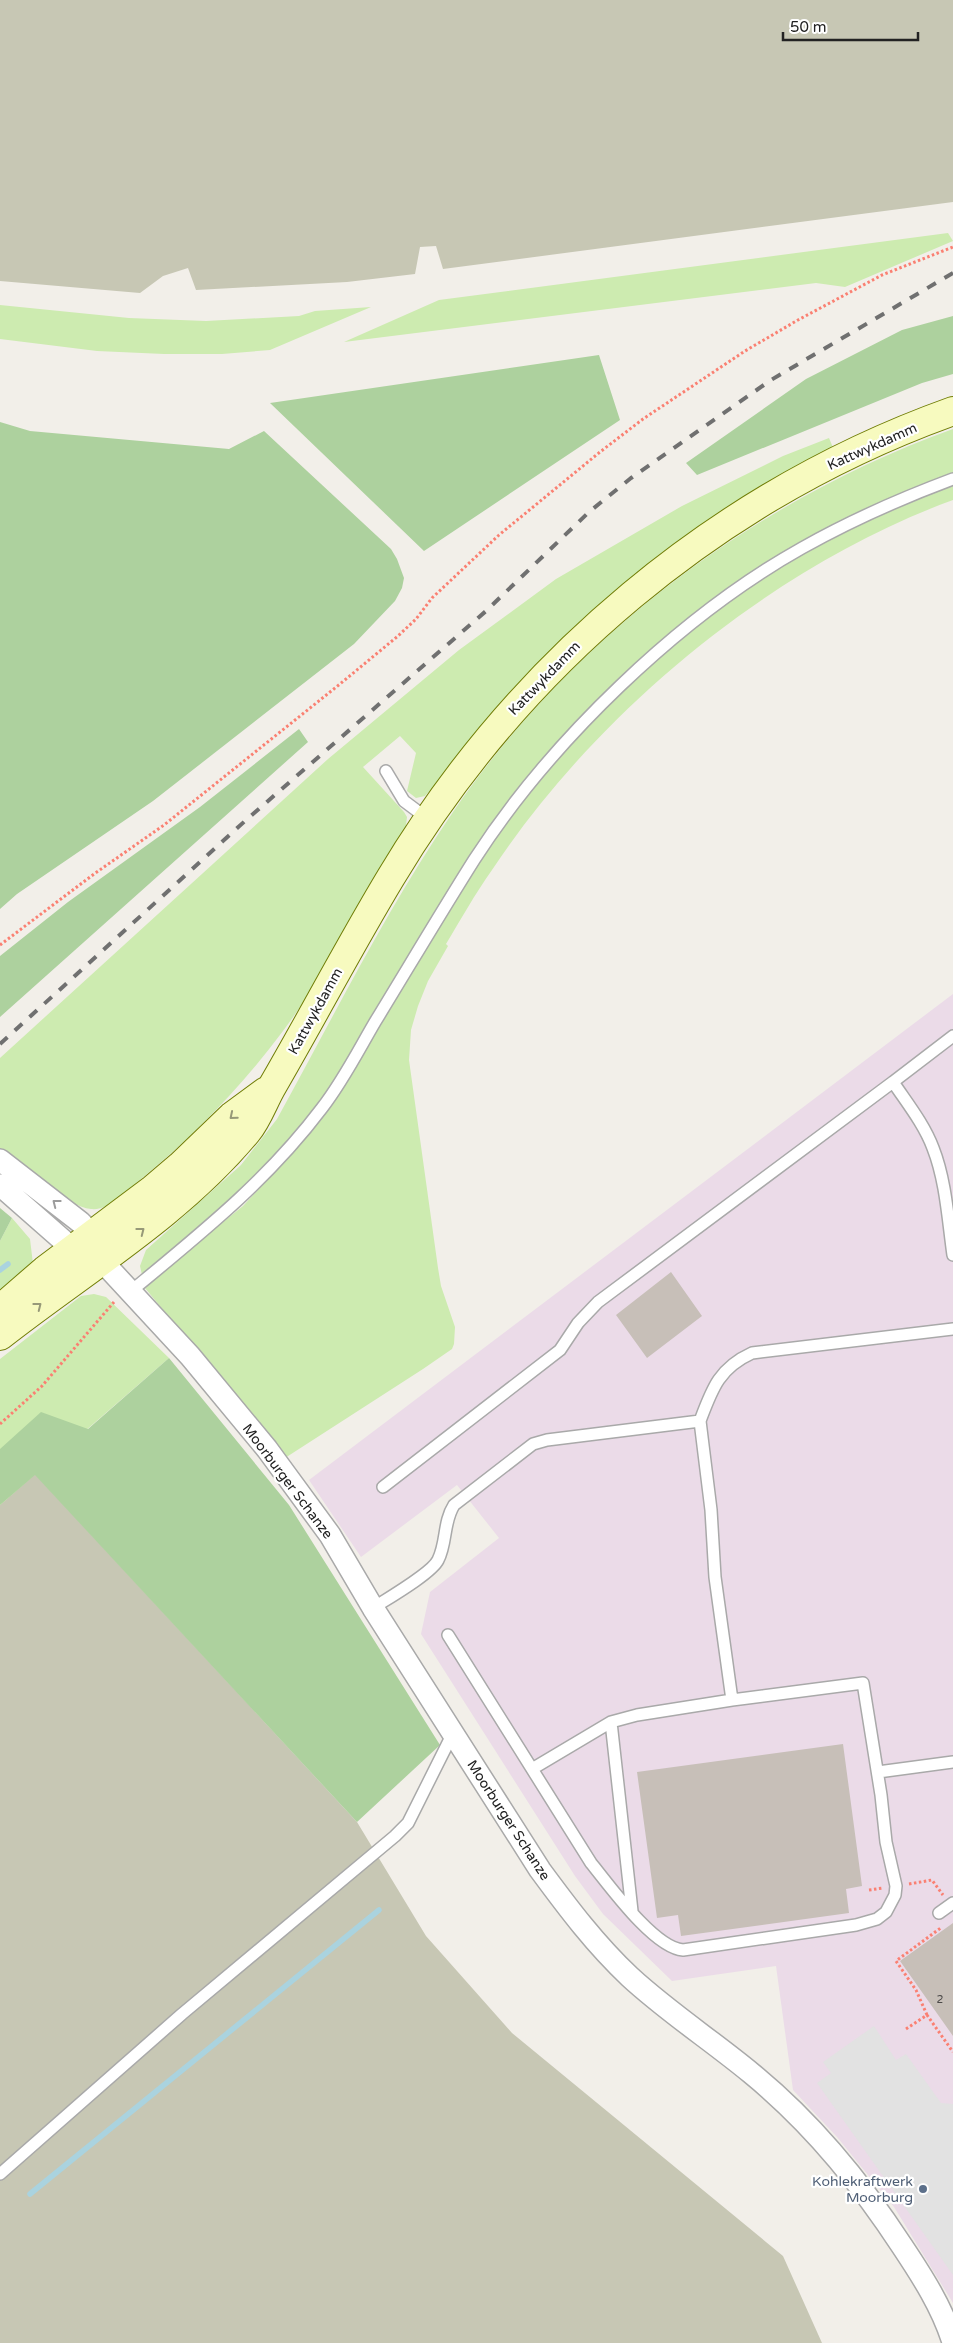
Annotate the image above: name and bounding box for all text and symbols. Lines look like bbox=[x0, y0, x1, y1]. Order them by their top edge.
scale bar bbox=[783, 10, 918, 42]
text: 50 m bbox=[790, 18, 827, 36]
street label: Kattwykdamm bbox=[825, 419, 920, 474]
street label: Kattwykdamm bbox=[505, 638, 584, 719]
street label: Kattwykdamm bbox=[285, 965, 346, 1057]
one-way arrow bbox=[229, 1111, 238, 1120]
one-way arrow bbox=[52, 1200, 62, 1209]
one-way arrow bbox=[135, 1228, 144, 1237]
one-way arrow bbox=[32, 1303, 42, 1312]
street label: Moorburger Schanze bbox=[239, 1420, 337, 1542]
street label: Moorburger Schanze bbox=[463, 1757, 554, 1884]
house number: 2 bbox=[937, 1993, 944, 2006]
place label: Kohlekraftwerk Moorburg bbox=[812, 2173, 913, 2206]
marker: Kohlekraftwerk Moorburg bbox=[917, 2183, 929, 2195]

